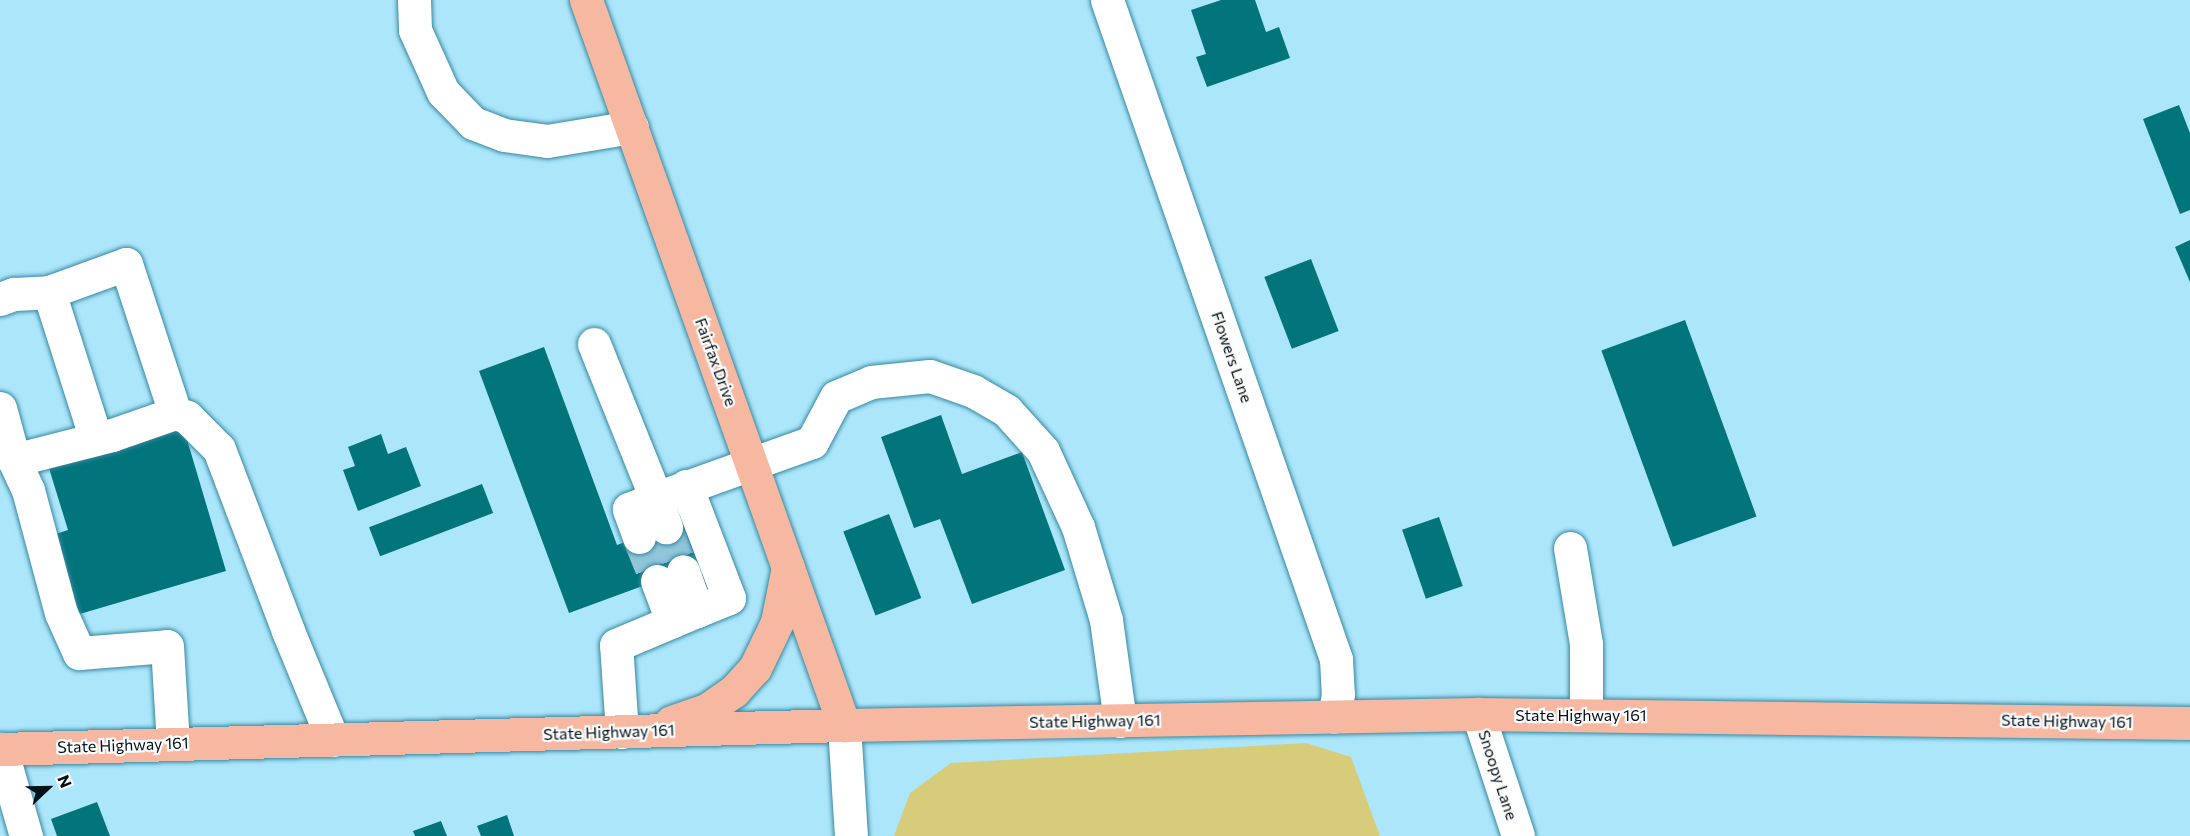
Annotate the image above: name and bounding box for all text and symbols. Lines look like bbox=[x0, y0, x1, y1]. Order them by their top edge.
street label: Flowers Lane bbox=[1207, 309, 1257, 405]
street label: Fairfax Drive bbox=[691, 315, 741, 409]
street label: State Highway 161 bbox=[1515, 705, 1647, 725]
street label: State Highway 161 bbox=[1029, 710, 1161, 732]
street label: State Highway 161 bbox=[2001, 710, 2133, 732]
street label: State Highway 161 bbox=[543, 720, 675, 744]
street label: Snoopy Lane bbox=[1474, 728, 1522, 822]
street label: State Highway 161 bbox=[57, 733, 189, 757]
north arrow bbox=[18, 758, 78, 818]
text: N bbox=[54, 772, 76, 790]

